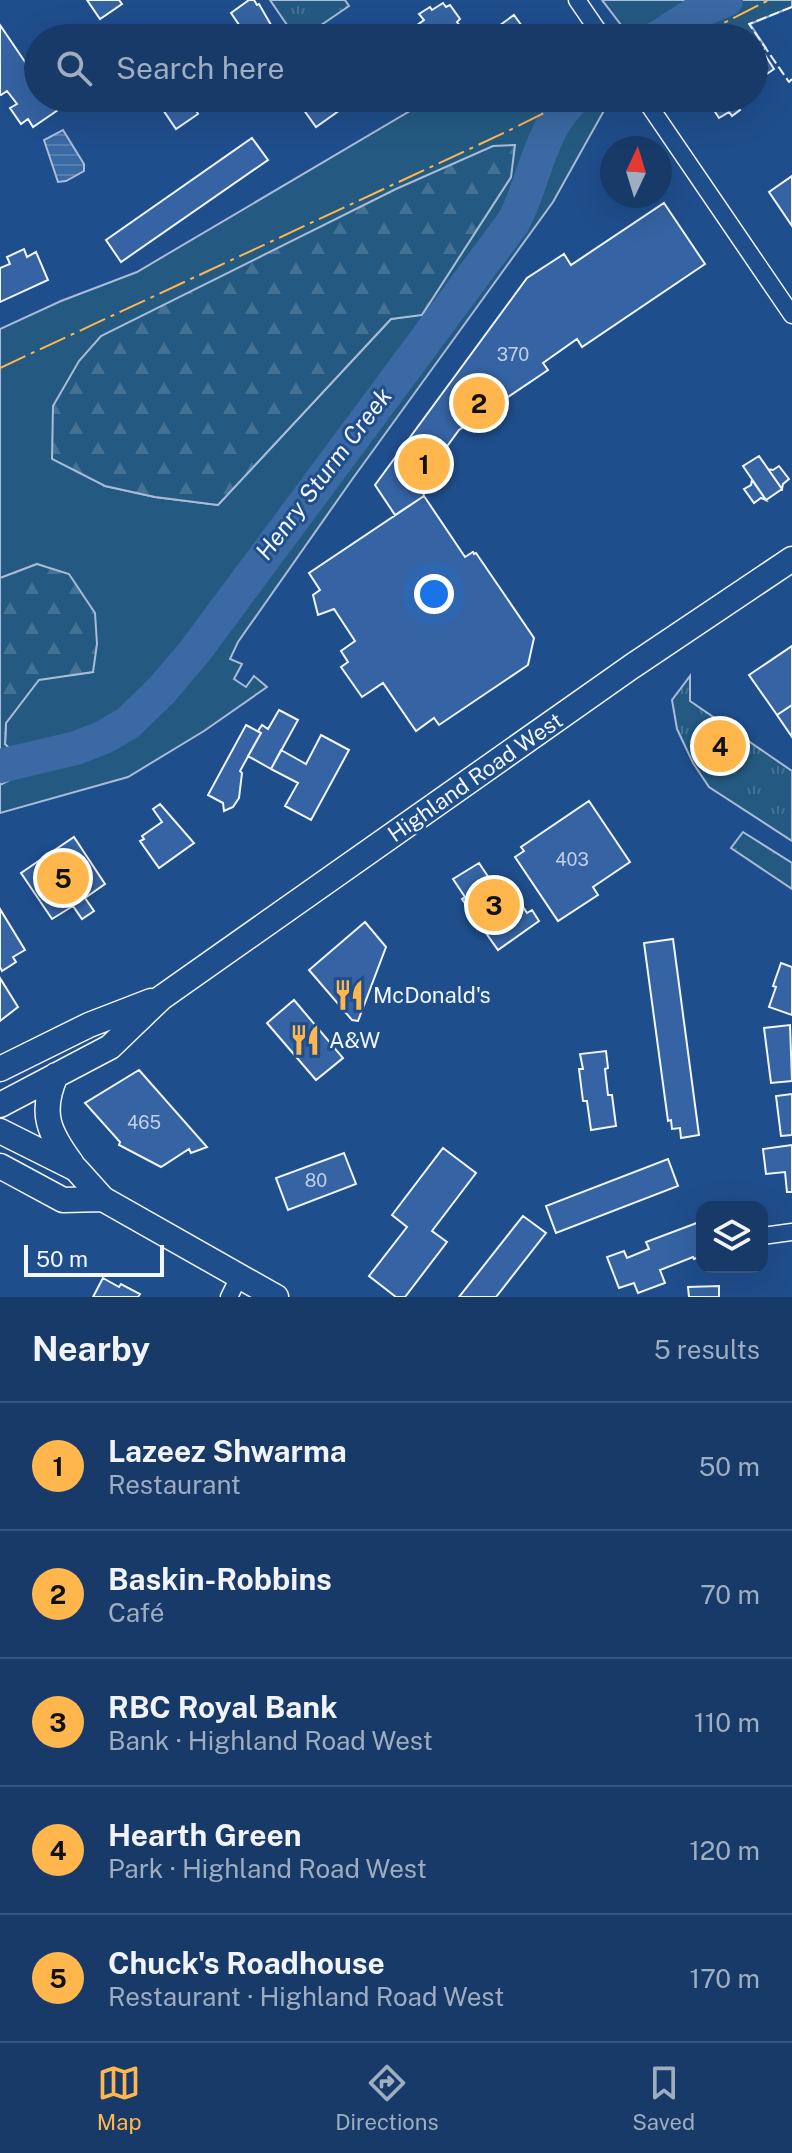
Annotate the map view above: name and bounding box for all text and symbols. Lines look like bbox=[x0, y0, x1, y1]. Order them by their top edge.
search box bbox=[24, 24, 768, 112]
icon: search bbox=[52, 46, 96, 90]
text: Search here bbox=[116, 50, 284, 86]
north arrow bbox=[600, 136, 672, 208]
house number: 370 bbox=[497, 344, 529, 365]
pin: 2 bbox=[453, 373, 505, 433]
water label: Henry Sturm Creek bbox=[249, 382, 397, 565]
pin: 1 bbox=[398, 434, 450, 494]
your location bbox=[414, 574, 454, 614]
street label: Highland Road West bbox=[383, 707, 567, 847]
pin: 4 bbox=[694, 716, 746, 776]
pin: 5 bbox=[37, 848, 89, 908]
house number: 403 bbox=[555, 849, 589, 870]
pin: 3 bbox=[468, 875, 520, 935]
restaurant icon: McDonald's bbox=[332, 978, 366, 1012]
place label: McDonald's bbox=[373, 982, 491, 1008]
restaurant icon: A&W bbox=[288, 1023, 322, 1057]
place label: A&W bbox=[329, 1027, 380, 1053]
house number: 465 bbox=[127, 1112, 161, 1133]
house number: 80 bbox=[305, 1170, 327, 1191]
map controls bbox=[696, 1201, 768, 1273]
button: layers bbox=[696, 1201, 768, 1273]
scale bar bbox=[24, 1241, 164, 1277]
text: 50 m bbox=[36, 1246, 88, 1272]
text: Nearby bbox=[32, 1329, 150, 1369]
text: 5 results bbox=[654, 1334, 760, 1365]
text: Lazeez Shwarma bbox=[108, 1433, 347, 1469]
text: 1 bbox=[52, 1451, 64, 1482]
text: 50 m bbox=[699, 1451, 760, 1482]
text: Restaurant bbox=[108, 1469, 241, 1500]
text: Baskin-Robbins bbox=[108, 1561, 332, 1597]
text: 2 bbox=[50, 1579, 66, 1610]
text: 70 m bbox=[700, 1579, 760, 1610]
text: Café bbox=[108, 1597, 165, 1628]
text: RBC Royal Bank bbox=[108, 1689, 338, 1725]
text: 3 bbox=[49, 1707, 67, 1738]
text: 110 m bbox=[694, 1707, 760, 1738]
text: Bank · Highland Road West bbox=[108, 1725, 433, 1756]
text: Hearth Green bbox=[108, 1817, 302, 1853]
text: 4 bbox=[49, 1835, 67, 1866]
text: 120 m bbox=[689, 1835, 760, 1866]
text: Park · Highland Road West bbox=[108, 1853, 427, 1884]
text: Chuck's Roadhouse bbox=[108, 1945, 385, 1981]
text: 5 bbox=[49, 1963, 67, 1994]
text: 170 m bbox=[690, 1963, 760, 1994]
text: Restaurant · Highland Road West bbox=[108, 1981, 504, 2012]
tab: Map bbox=[97, 2061, 142, 2135]
tab: Directions bbox=[335, 2061, 439, 2135]
tab: Saved bbox=[632, 2061, 695, 2135]

